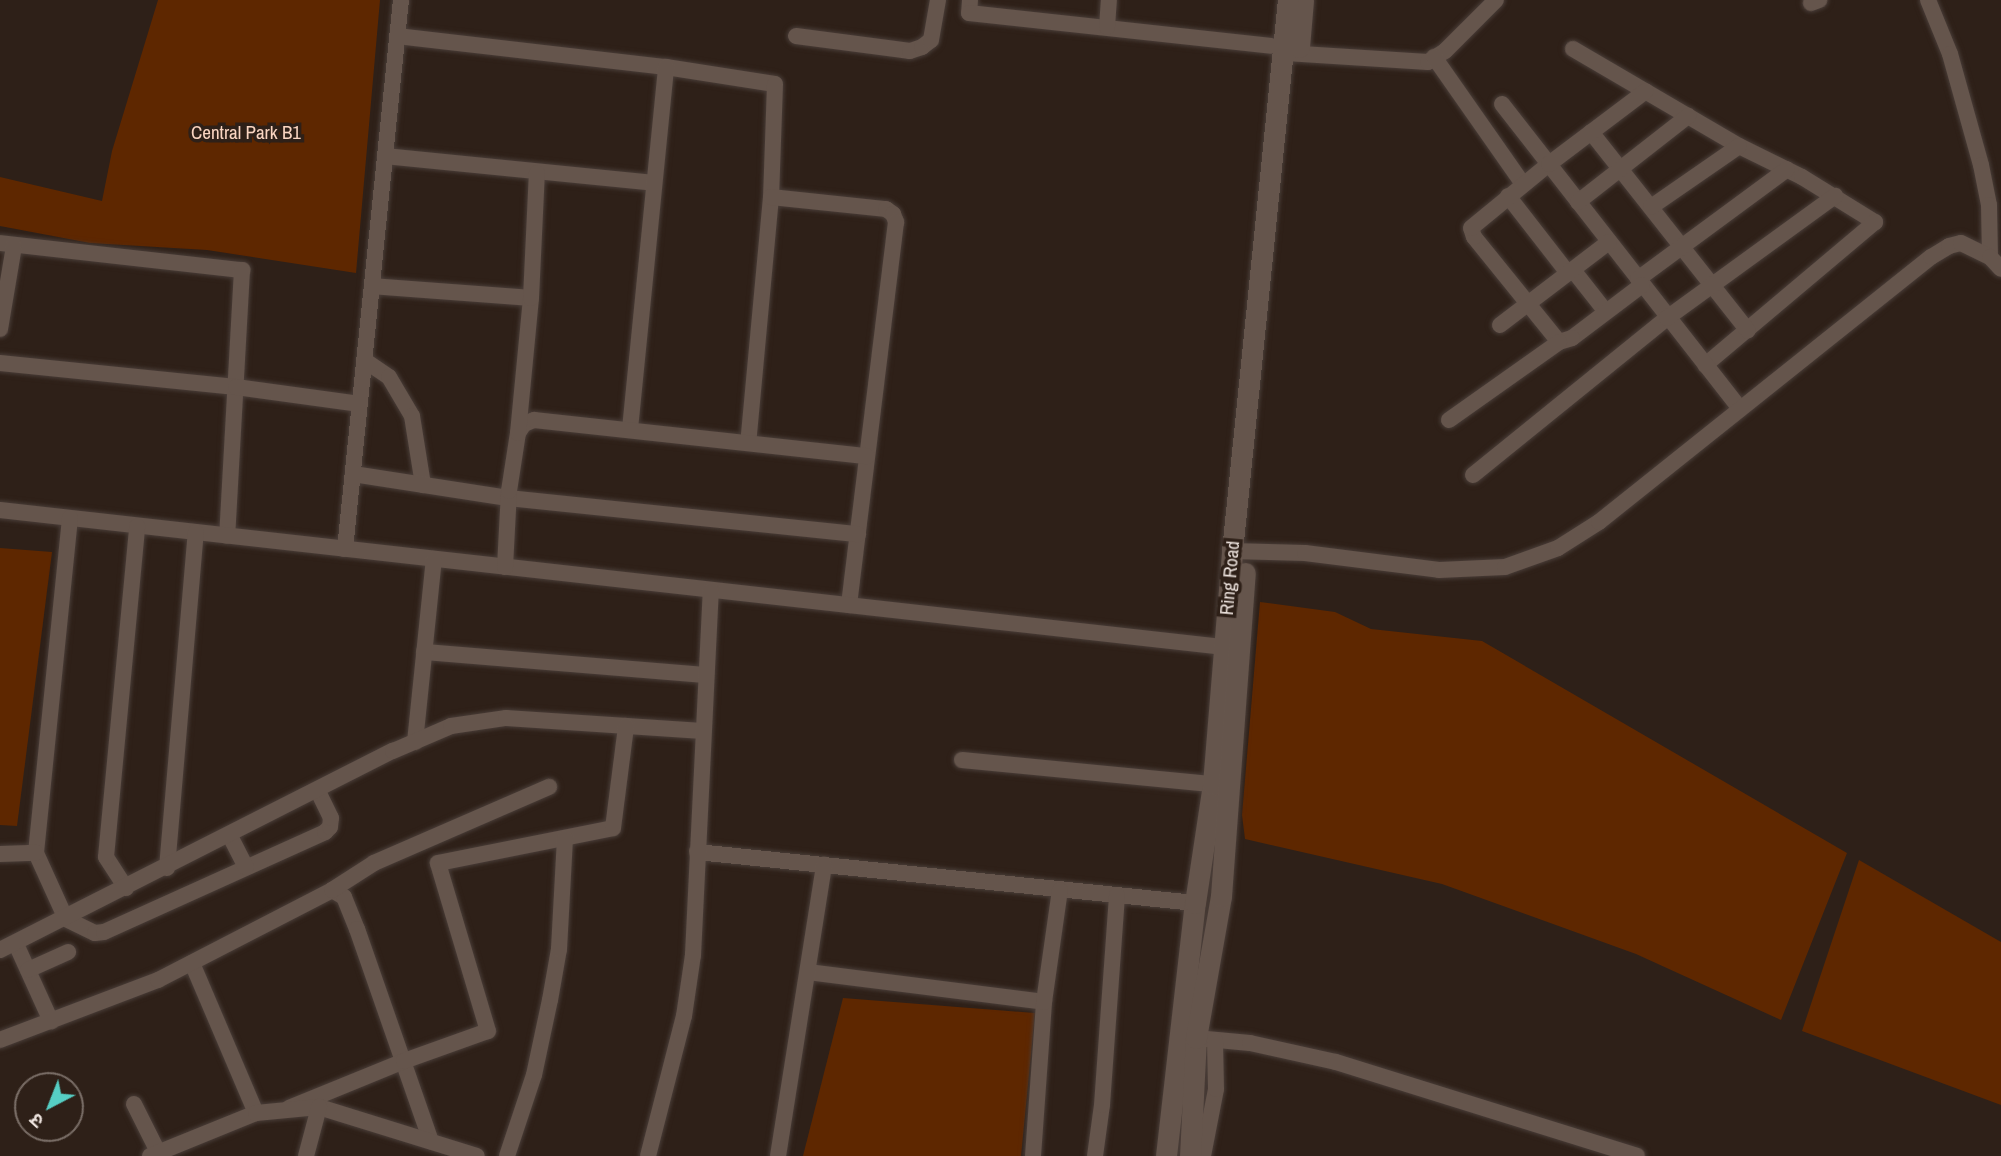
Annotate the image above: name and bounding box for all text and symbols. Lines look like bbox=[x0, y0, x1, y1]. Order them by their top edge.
park label: Central Park B1 bbox=[191, 122, 301, 144]
street label: Ring Road bbox=[1215, 540, 1245, 616]
north arrow bbox=[14, 1072, 84, 1142]
text: उ bbox=[23, 1108, 49, 1135]

